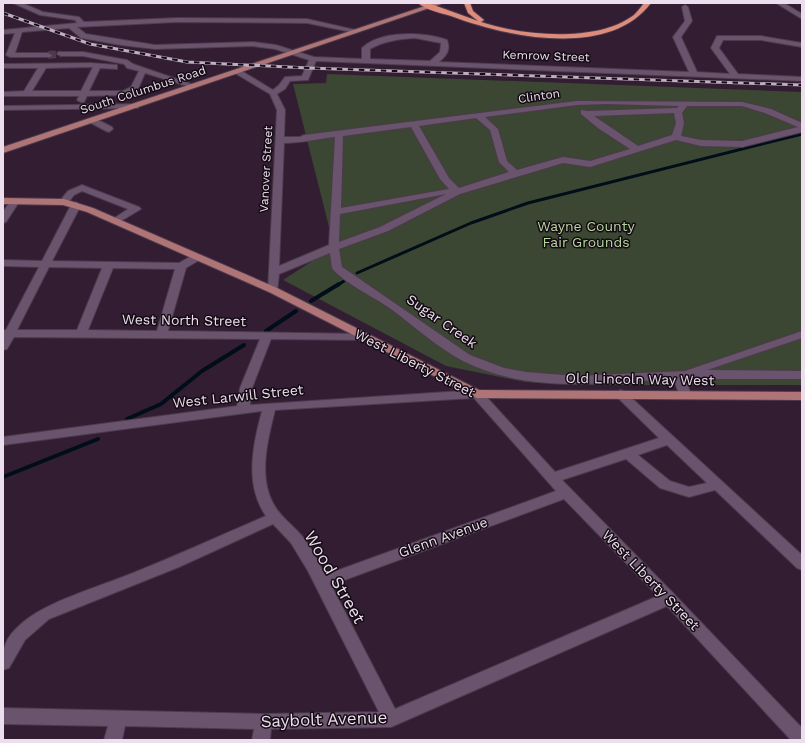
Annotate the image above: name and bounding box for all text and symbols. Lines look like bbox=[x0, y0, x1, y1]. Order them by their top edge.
street label: Kemrow Street bbox=[502, 47, 590, 65]
street label: South Columbus Road bbox=[78, 63, 208, 117]
street label: Clinton bbox=[517, 86, 561, 106]
street label: Vanover Street bbox=[257, 125, 275, 213]
park label: Wayne County Fair Grounds bbox=[537, 218, 635, 250]
street label: Sugar Creek bbox=[404, 291, 480, 351]
street label: West North Street bbox=[122, 311, 246, 329]
street label: West Liberty Street bbox=[352, 326, 478, 400]
street label: Old Lincoln Way West bbox=[566, 370, 715, 388]
street label: West Larwill Street bbox=[172, 381, 304, 411]
street label: Glenn Avenue bbox=[396, 513, 490, 561]
street label: Wood Street bbox=[300, 527, 370, 627]
street label: West Liberty Street bbox=[599, 527, 703, 633]
street label: Saybolt Avenue bbox=[260, 707, 388, 731]

